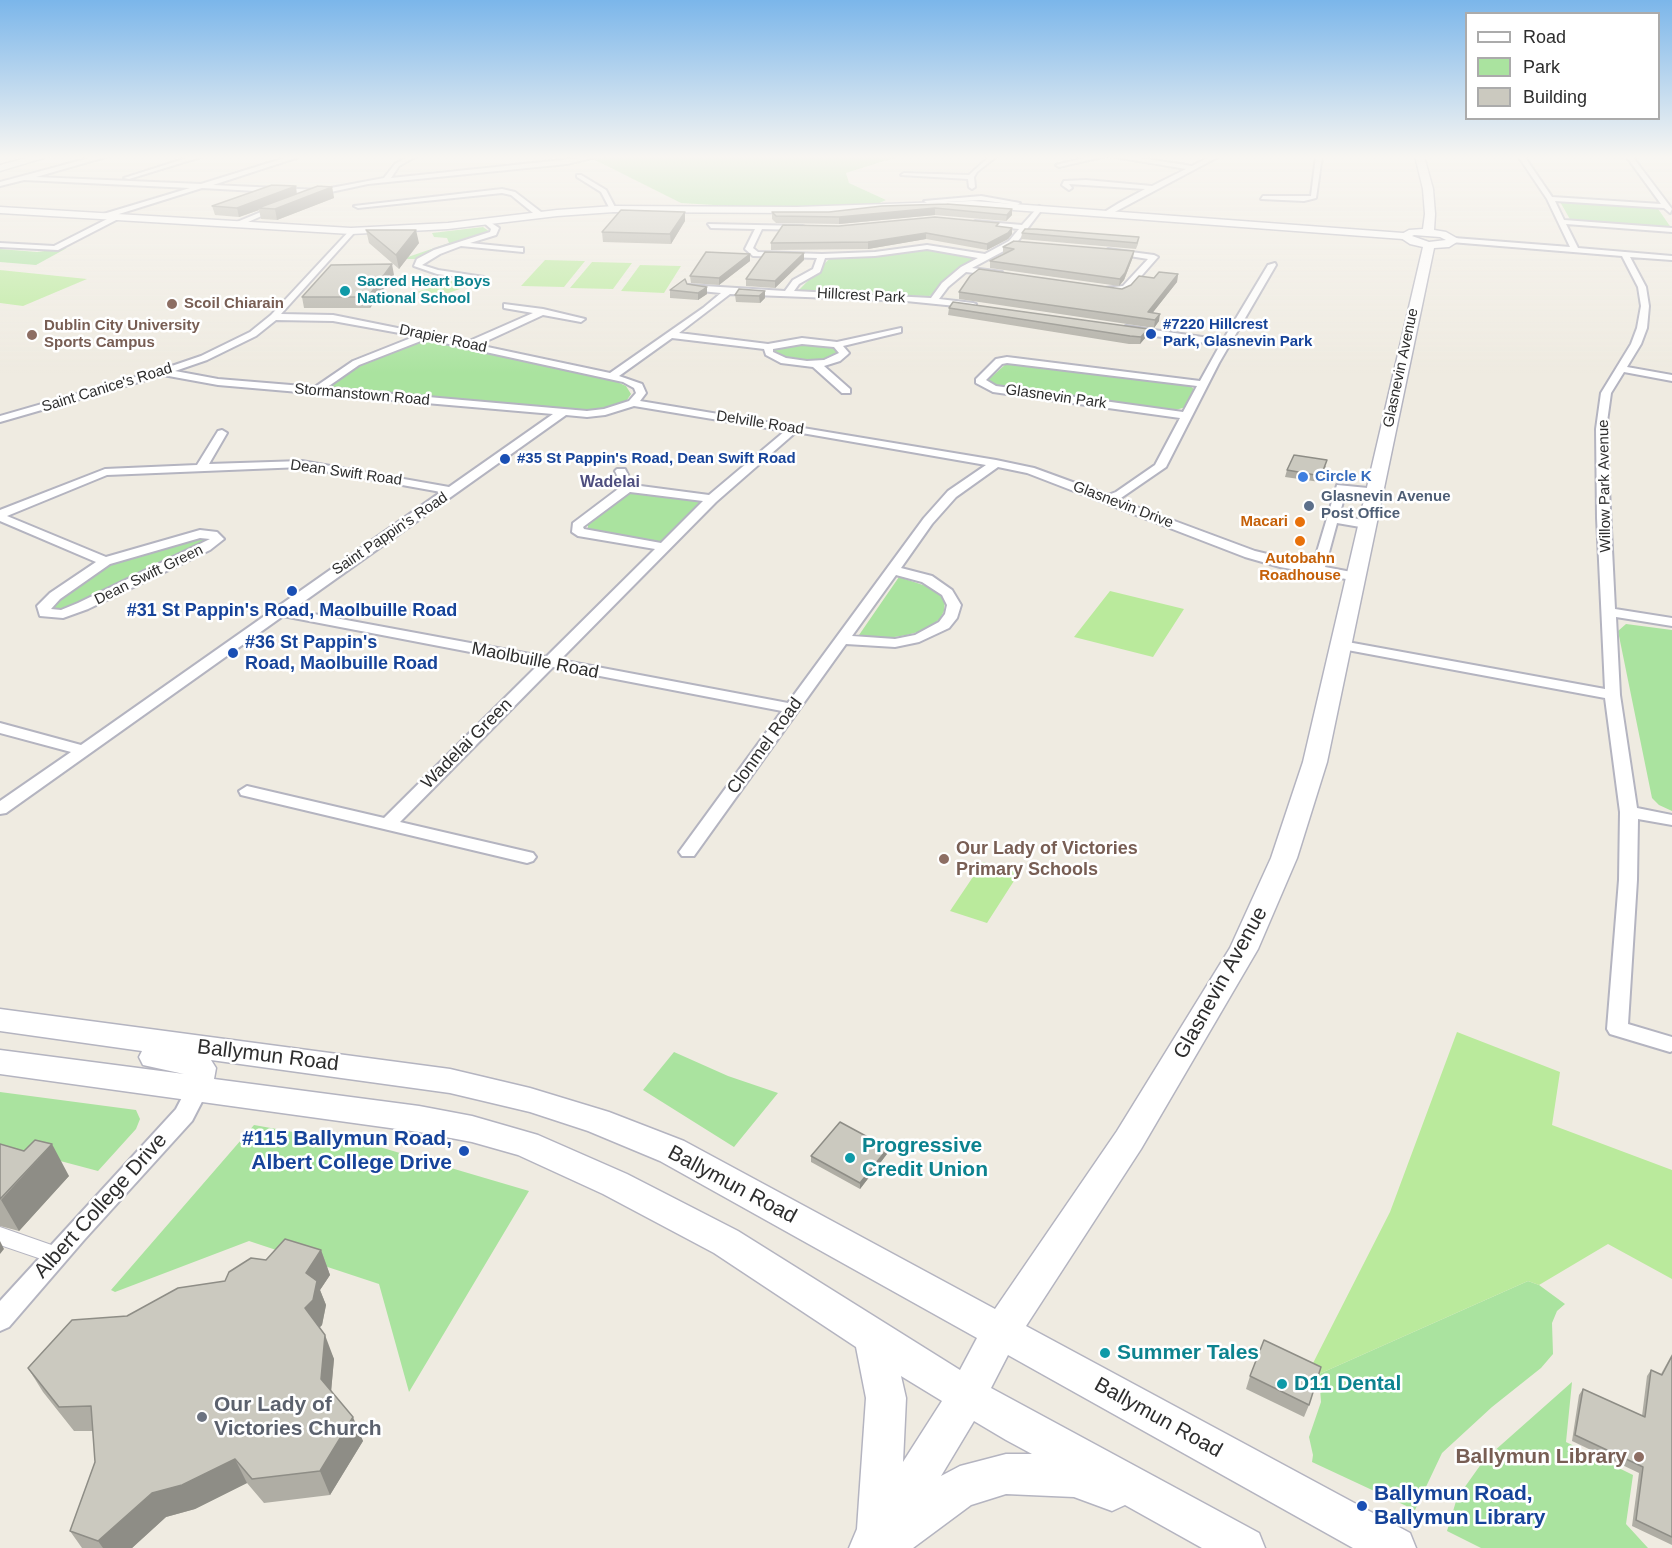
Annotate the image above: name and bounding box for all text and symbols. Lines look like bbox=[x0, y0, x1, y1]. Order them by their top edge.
legend bbox=[1465, 12, 1660, 120]
text: Road bbox=[1523, 27, 1566, 47]
text: Park bbox=[1523, 57, 1560, 77]
text: Building bbox=[1523, 87, 1587, 107]
place label: Sacred Heart Boys National School bbox=[357, 273, 490, 308]
marker: Sacred Heart Boys National School bbox=[338, 284, 352, 298]
street label: Hillcrest Park bbox=[816, 285, 906, 307]
place label: Scoil Chiarain bbox=[184, 295, 284, 313]
marker: Scoil Chiarain bbox=[165, 297, 179, 311]
street label: Glasnevin Avenue bbox=[1380, 307, 1422, 429]
place label: #7220 Hillcrest Park, Glasnevin Park bbox=[1163, 316, 1312, 351]
place label: Dublin City University Sports Campus bbox=[44, 317, 200, 352]
street label: Drapier Road bbox=[397, 321, 489, 357]
marker: #7220 Hillcrest Park, Glasnevin Park bbox=[1144, 327, 1158, 341]
marker: Dublin City University Sports Campus bbox=[25, 328, 39, 342]
street label: Saint Canice's Road bbox=[40, 360, 174, 416]
street label: Stormanstown Road bbox=[294, 380, 430, 410]
street label: Glasnevin Park bbox=[1004, 381, 1108, 413]
street label: Delville Road bbox=[715, 407, 805, 439]
street label: Willow Park Avenue bbox=[1595, 419, 1615, 553]
place label: #35 St Pappin's Road, Dean Swift Road bbox=[517, 450, 796, 468]
marker: #35 St Pappin's Road, Dean Swift Road bbox=[498, 452, 512, 466]
street label: Dean Swift Road bbox=[289, 456, 403, 490]
place label: Circle K bbox=[1315, 468, 1372, 486]
marker: Circle K bbox=[1296, 470, 1310, 484]
district label: Wadelai bbox=[580, 473, 640, 493]
street label: Glasnevin Drive bbox=[1070, 478, 1176, 532]
place label: Glasnevin Avenue Post Office bbox=[1321, 488, 1450, 523]
street label: Saint Pappin's Road bbox=[329, 489, 451, 579]
marker: Glasnevin Avenue Post Office bbox=[1302, 499, 1316, 513]
place label: Macari bbox=[1240, 513, 1288, 531]
marker: Macari bbox=[1293, 515, 1307, 529]
marker: Autobahn Roadhouse bbox=[1293, 534, 1307, 548]
street label: Dean Swift Green bbox=[92, 541, 206, 609]
place label: Autobahn Roadhouse bbox=[1259, 550, 1341, 585]
marker: #31 St Pappin's Road, Maolbuille Road bbox=[285, 584, 299, 598]
place label: #31 St Pappin's Road, Maolbuille Road bbox=[127, 600, 457, 622]
place label: #36 St Pappin's Road, Maolbuille Road bbox=[245, 632, 438, 674]
street label: Maolbuille Road bbox=[470, 638, 600, 684]
marker: #36 St Pappin's Road, Maolbuille Road bbox=[226, 646, 240, 660]
street label: Wadelai Green bbox=[417, 694, 517, 794]
street label: Clonmel Road bbox=[723, 694, 807, 798]
place label: Our Lady of Victories Primary Schools bbox=[956, 838, 1138, 880]
marker: Our Lady of Victories Primary Schools bbox=[937, 852, 951, 866]
street label: Glasnevin Avenue bbox=[1169, 903, 1273, 1063]
street label: Ballymun Road bbox=[196, 1035, 340, 1077]
place label: #115 Ballymun Road, Albert College Drive bbox=[242, 1126, 452, 1176]
street label: Albert College Drive bbox=[29, 1128, 173, 1284]
place label: Progressive Credit Union bbox=[862, 1133, 988, 1183]
street label: Ballymun Road bbox=[663, 1140, 801, 1230]
marker: #115 Ballymun Road, Albert College Drive bbox=[457, 1144, 471, 1158]
marker: Progressive Credit Union bbox=[843, 1151, 857, 1165]
place label: Summer Tales bbox=[1117, 1340, 1259, 1366]
marker: Summer Tales bbox=[1098, 1346, 1112, 1360]
place label: D11 Dental bbox=[1294, 1371, 1401, 1397]
street label: Ballymun Road bbox=[1090, 1372, 1226, 1464]
marker: D11 Dental bbox=[1275, 1377, 1289, 1391]
place label: Our Lady of Victories Church bbox=[214, 1392, 382, 1442]
marker: Our Lady of Victories Church bbox=[195, 1410, 209, 1424]
place label: Ballymun Library bbox=[1455, 1444, 1627, 1470]
marker: Ballymun Library bbox=[1632, 1450, 1646, 1464]
place label: Ballymun Road, Ballymun Library bbox=[1374, 1481, 1546, 1531]
marker: Ballymun Road, Ballymun Library bbox=[1355, 1499, 1369, 1513]

